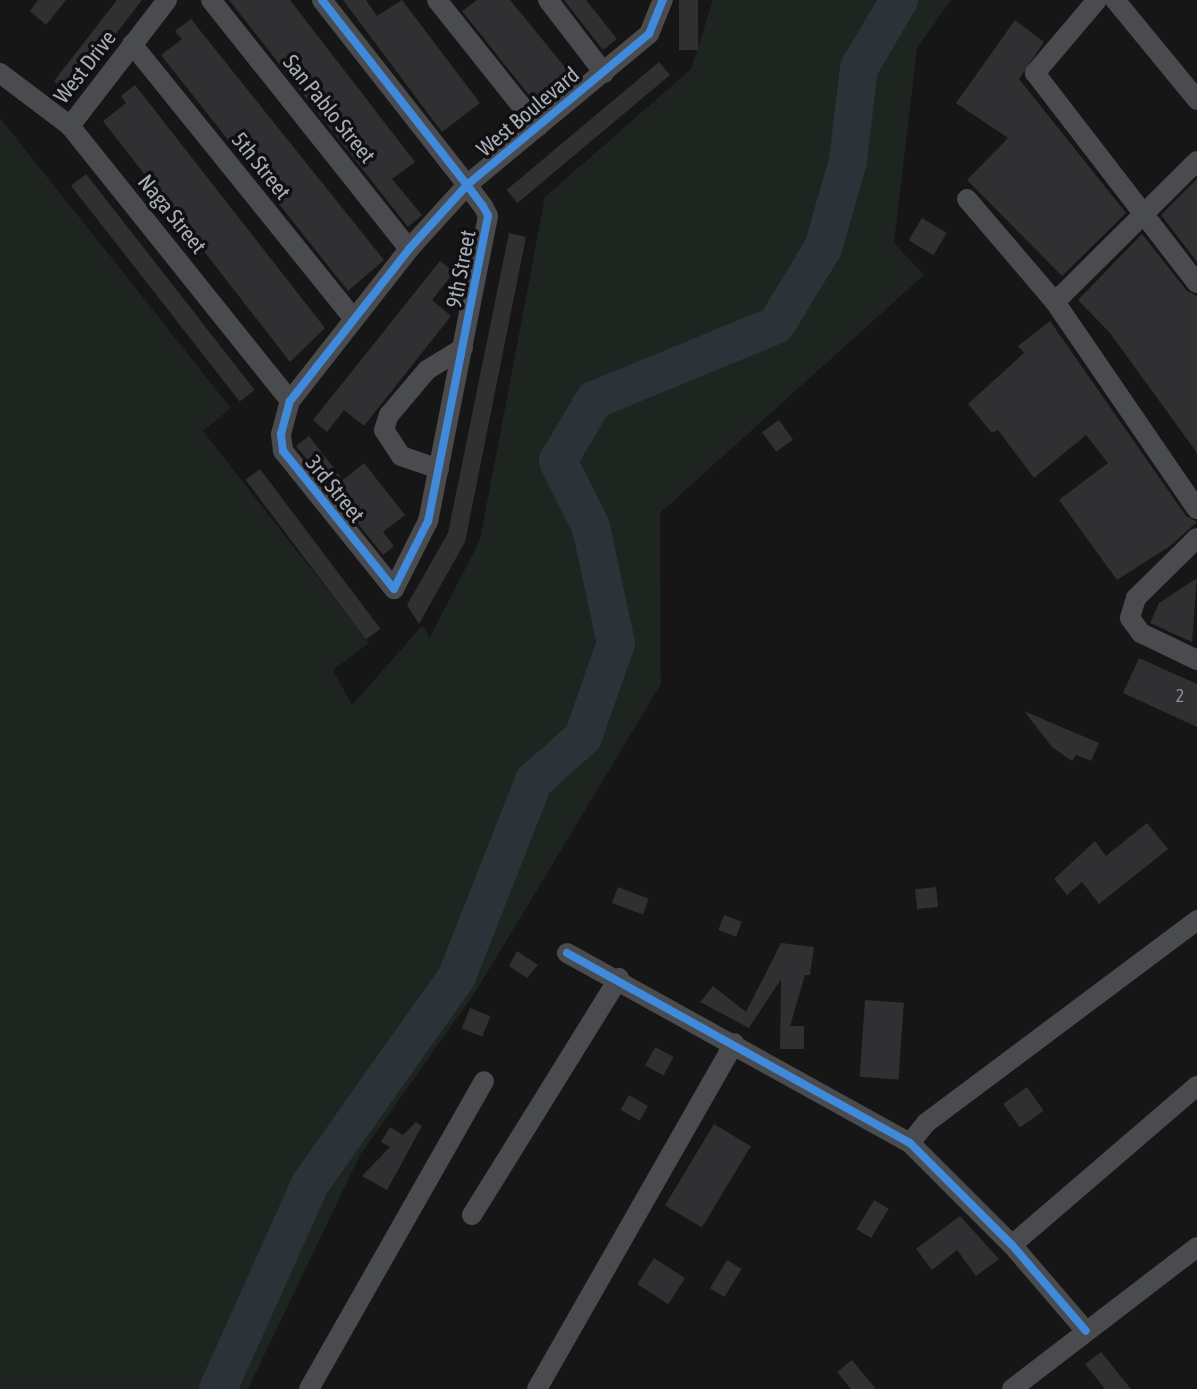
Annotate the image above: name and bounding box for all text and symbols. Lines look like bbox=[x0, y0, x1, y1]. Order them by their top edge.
street label: West Drive bbox=[48, 25, 122, 109]
street label: San Pablo Street bbox=[277, 50, 381, 168]
street label: West Boulevard bbox=[472, 62, 584, 162]
street label: 5th Street bbox=[226, 127, 296, 205]
street label: Naga Street bbox=[132, 169, 212, 259]
street label: 9th Street bbox=[441, 228, 481, 310]
street label: 3rd Street bbox=[300, 450, 370, 528]
house number: 2 bbox=[1176, 685, 1184, 707]

